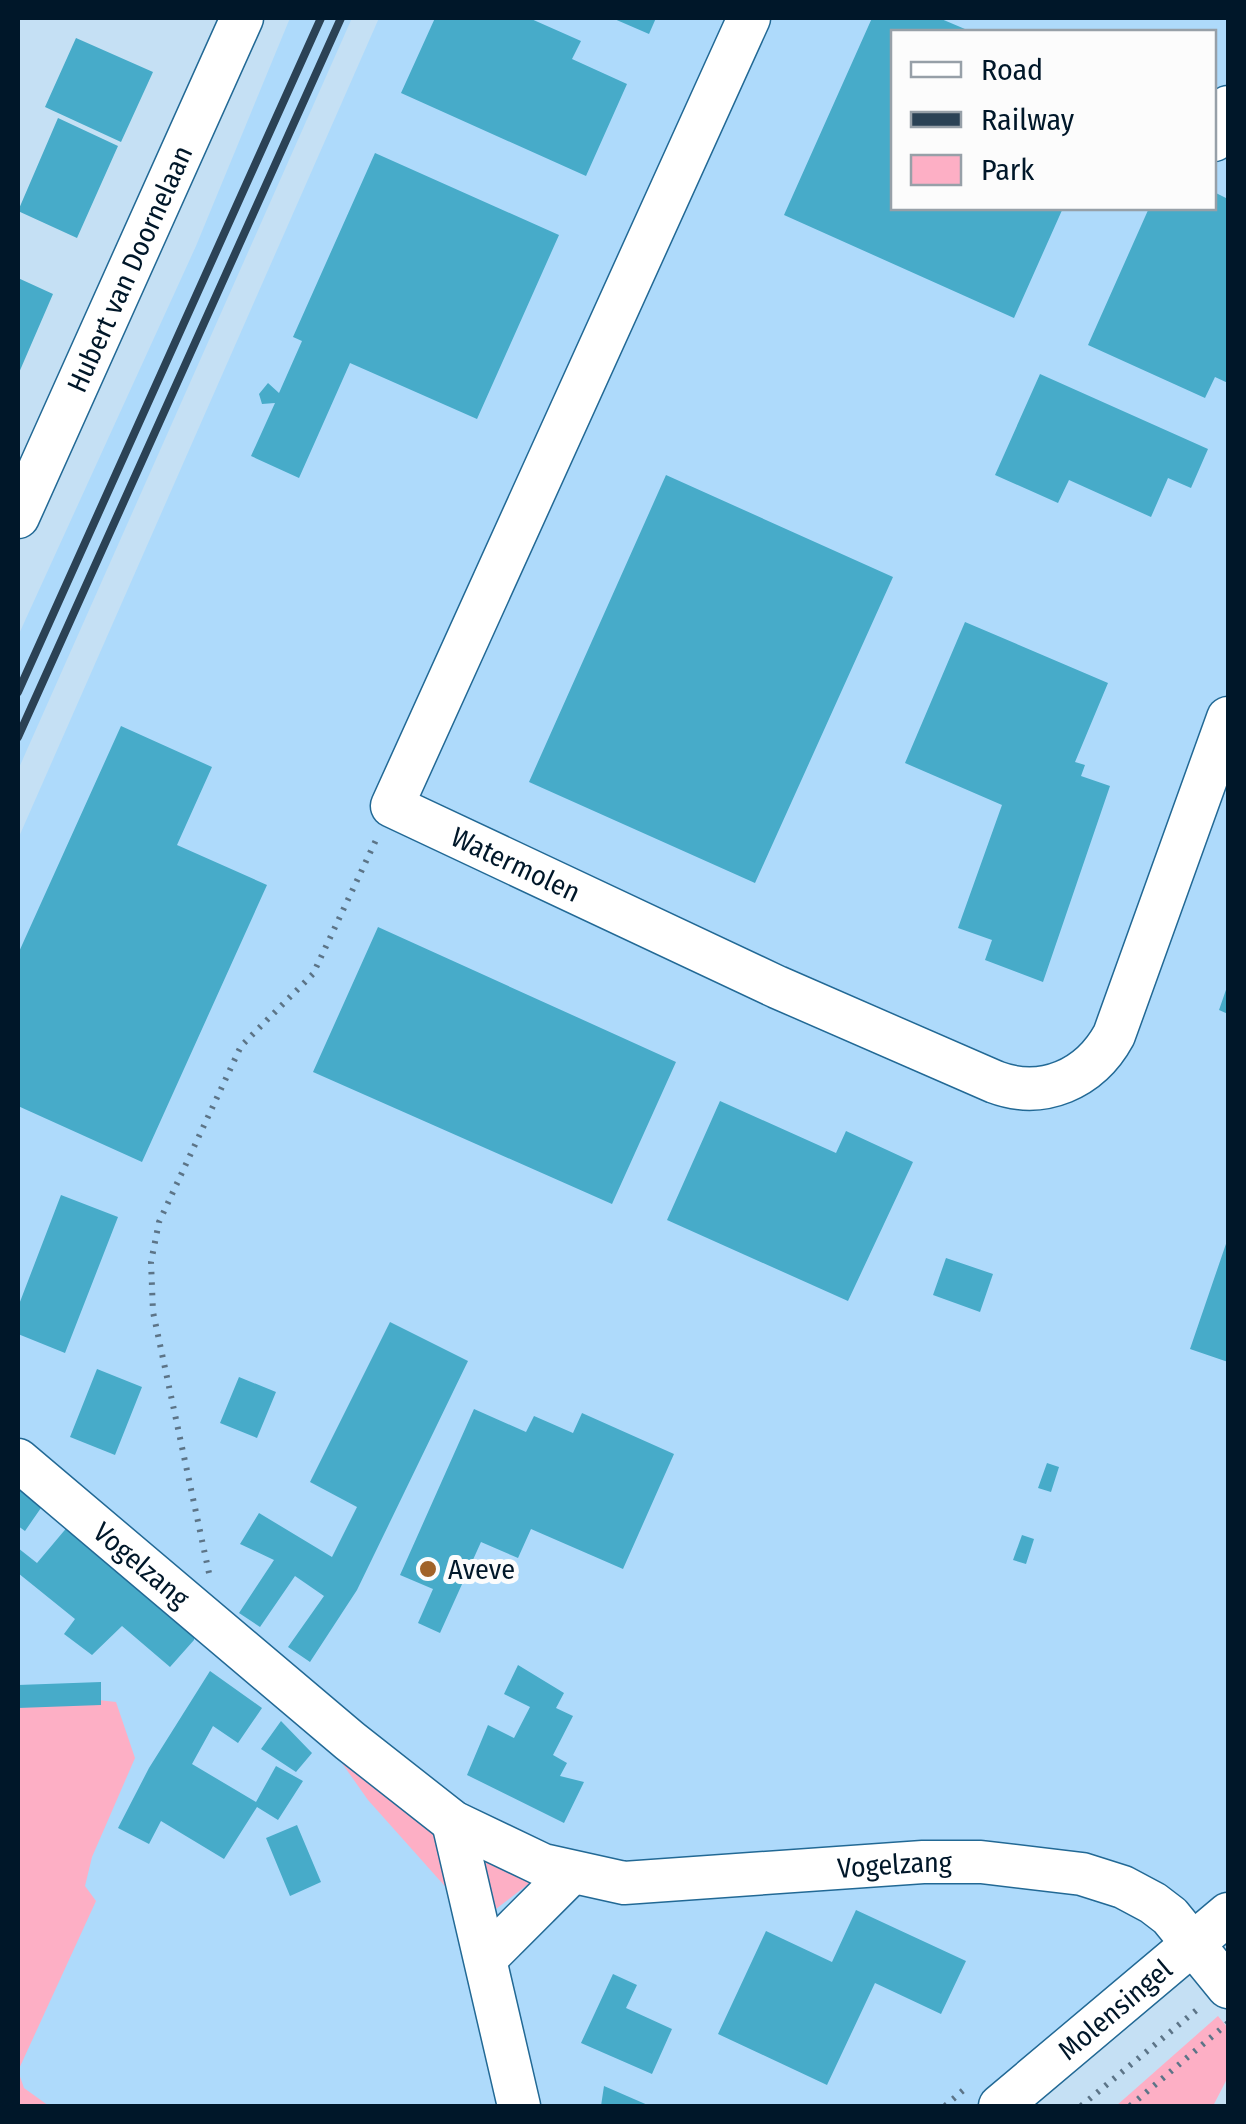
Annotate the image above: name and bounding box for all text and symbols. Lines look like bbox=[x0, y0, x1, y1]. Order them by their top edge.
legend bbox=[891, 30, 1216, 210]
text: Road bbox=[981, 52, 1043, 88]
text: Railway bbox=[981, 102, 1075, 138]
street label: Hubert van Doornelaan bbox=[60, 141, 199, 397]
text: Park bbox=[981, 152, 1034, 188]
street label: Watermolen bbox=[446, 820, 585, 909]
street label: Vogelzang bbox=[87, 1515, 196, 1615]
place label: Aveve bbox=[448, 1553, 515, 1586]
marker: Aveve bbox=[417, 1558, 439, 1580]
street label: Vogelzang bbox=[836, 1846, 953, 1885]
street label: Molensingel bbox=[1052, 1953, 1179, 2067]

